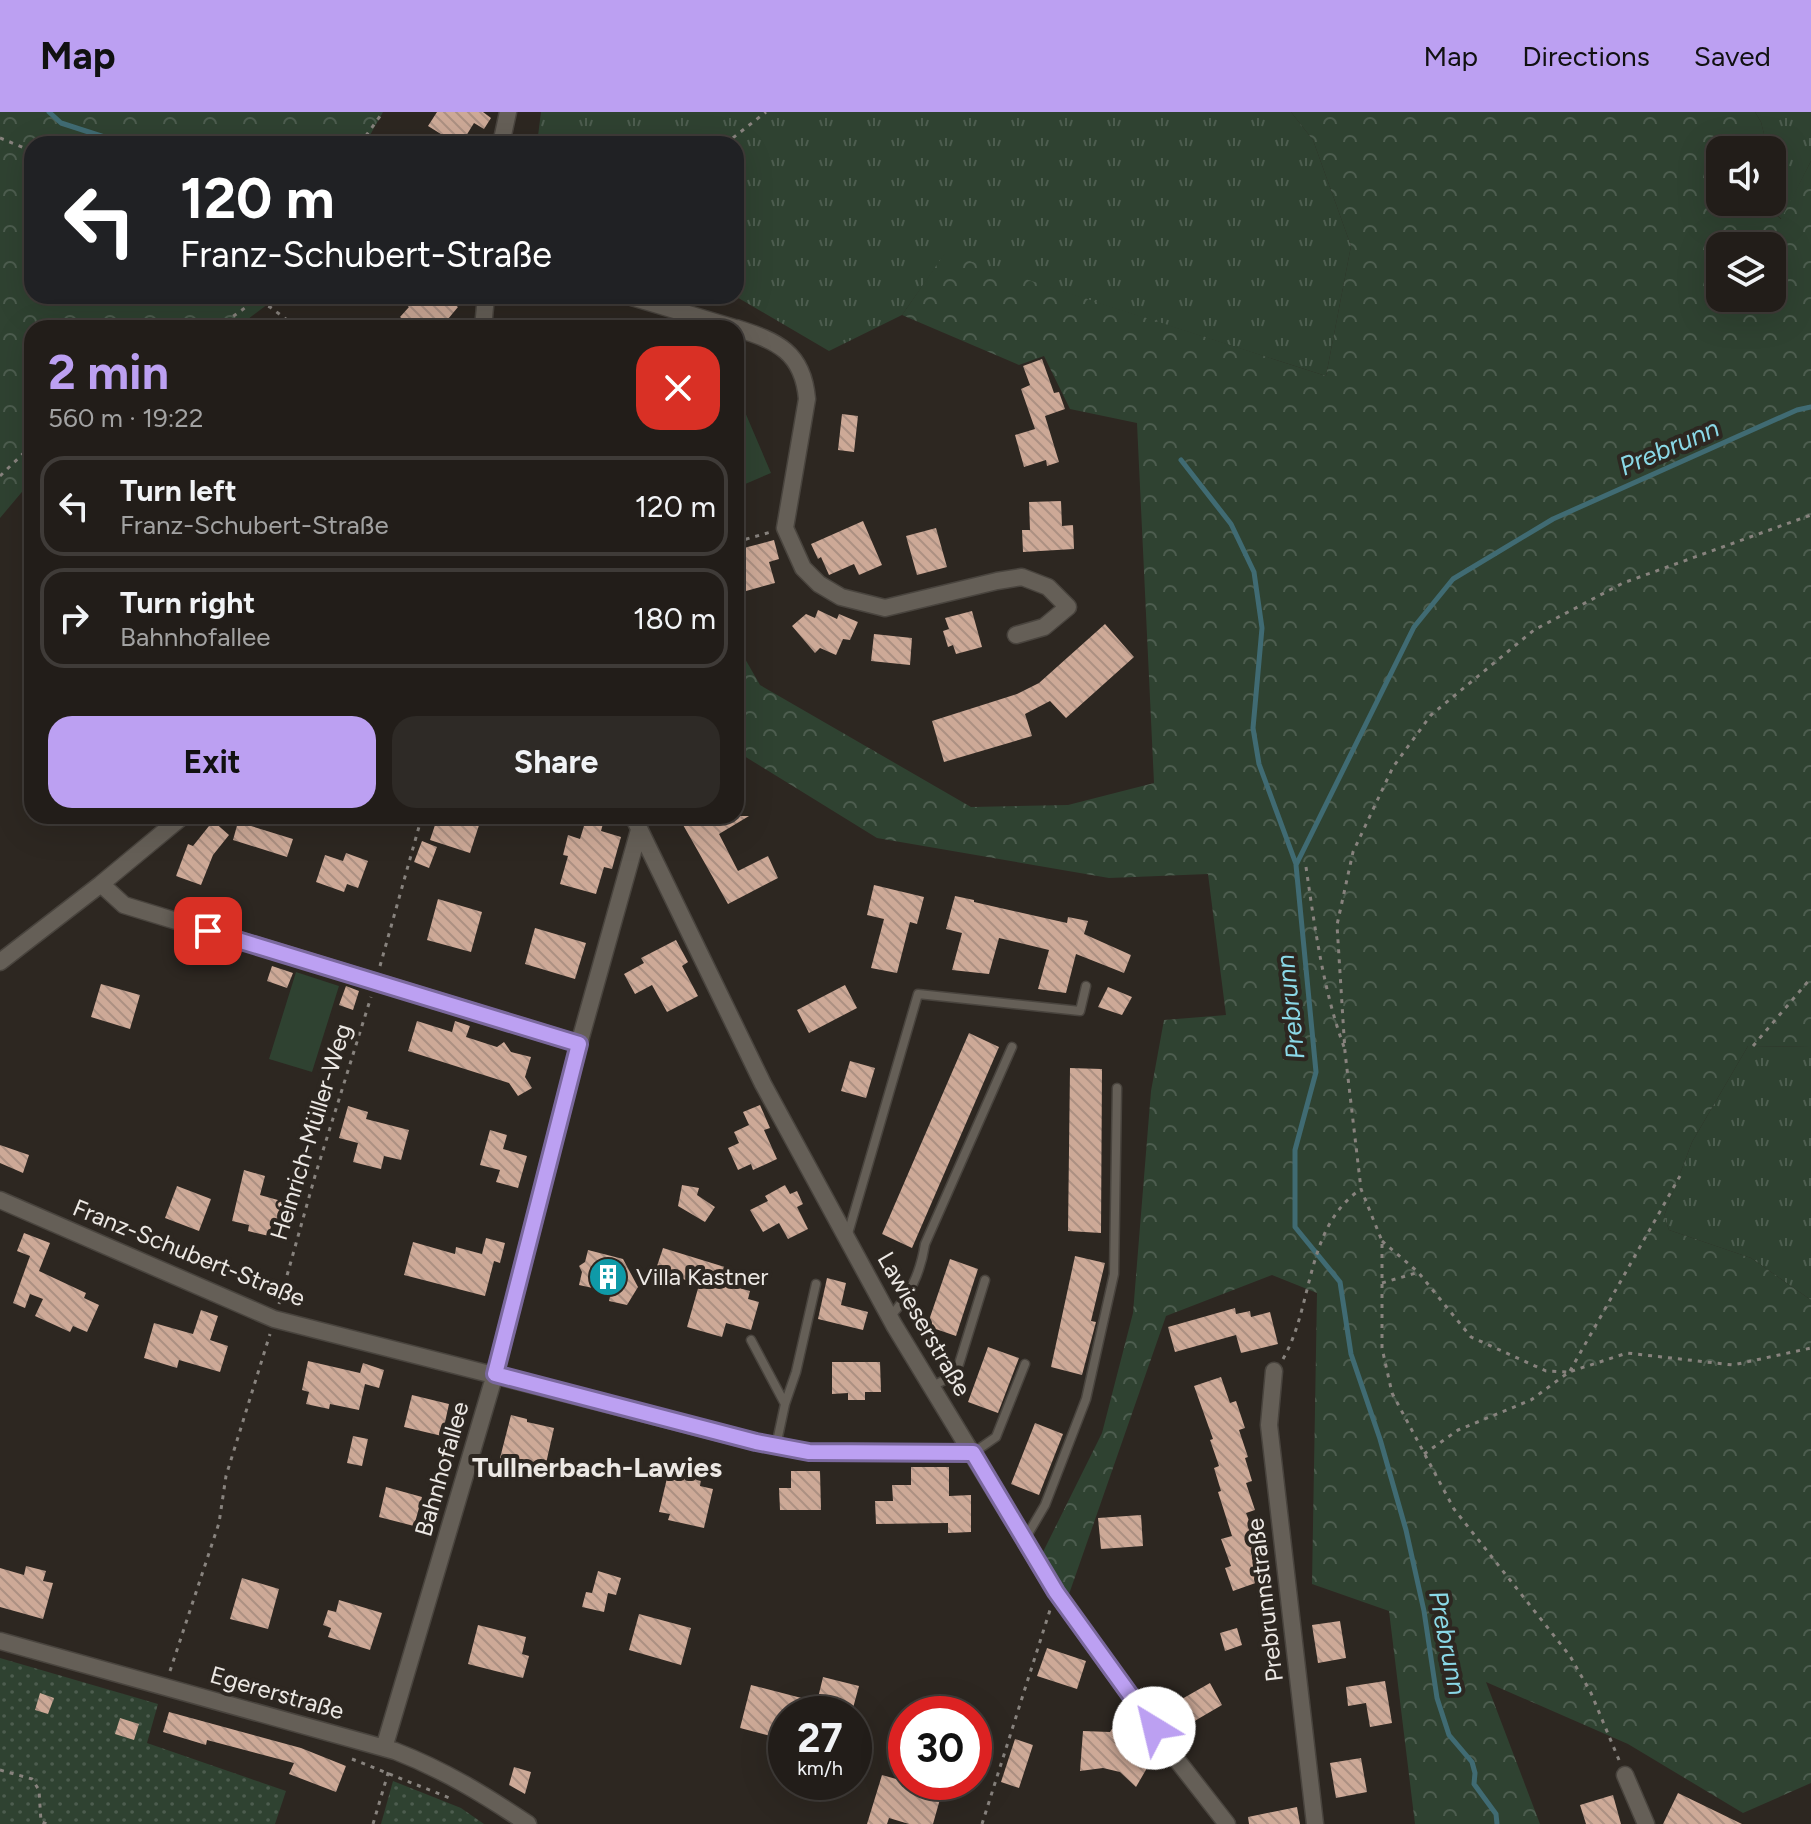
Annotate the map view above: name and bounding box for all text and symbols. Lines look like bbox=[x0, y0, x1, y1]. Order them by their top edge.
text: Map bbox=[40, 33, 116, 79]
text: Map bbox=[1424, 39, 1478, 73]
text: Directions bbox=[1522, 39, 1650, 73]
text: Saved bbox=[1694, 39, 1771, 73]
map controls bbox=[1706, 136, 1786, 312]
button: sound bbox=[1706, 136, 1786, 216]
text: 120 m bbox=[180, 165, 335, 232]
icon: left bbox=[48, 168, 152, 272]
button: layers bbox=[1706, 232, 1786, 312]
text: Franz-Schubert-Straße bbox=[180, 233, 552, 276]
text: 2 min bbox=[48, 343, 169, 401]
button: close bbox=[636, 346, 720, 430]
text: 560 m · 19:22 bbox=[48, 402, 203, 434]
water label: Prebrunn bbox=[1614, 412, 1724, 482]
text: Turn left bbox=[120, 472, 237, 509]
icon: left bbox=[52, 484, 96, 528]
text: 120 m bbox=[635, 488, 716, 525]
text: Franz-Schubert-Straße bbox=[120, 509, 389, 541]
text: Turn right bbox=[120, 584, 255, 621]
icon: right bbox=[52, 596, 96, 640]
text: 180 m bbox=[633, 600, 716, 637]
text: Bahnhofallee bbox=[120, 621, 270, 653]
button: Exit bbox=[48, 716, 376, 808]
button: Share bbox=[392, 716, 720, 808]
pin bbox=[174, 897, 242, 965]
icon: arrive bbox=[186, 909, 230, 953]
water label: Prebrunn bbox=[1269, 953, 1311, 1061]
street label: Heinrich-Müller-Weg bbox=[264, 1020, 357, 1244]
street label: Franz-Schubert-Straße bbox=[69, 1193, 310, 1312]
street label: Lawieserstraße bbox=[871, 1246, 977, 1401]
building icon: Villa Kastner bbox=[587, 1256, 629, 1298]
place label: Villa Kastner bbox=[636, 1262, 768, 1291]
street label: Bahnhofallee bbox=[408, 1398, 475, 1540]
district label: Tullnerbach-Lawies bbox=[472, 1450, 722, 1484]
street label: Prebrunnstraße bbox=[1240, 1517, 1289, 1684]
water label: Prebrunn bbox=[1422, 1588, 1474, 1698]
street label: Egererstraße bbox=[207, 1660, 347, 1725]
position arrow bbox=[1112, 1686, 1196, 1770]
speed limit sign: 30 bbox=[888, 1696, 992, 1800]
text: 27 bbox=[797, 1714, 843, 1762]
text: km/h bbox=[797, 1756, 843, 1780]

